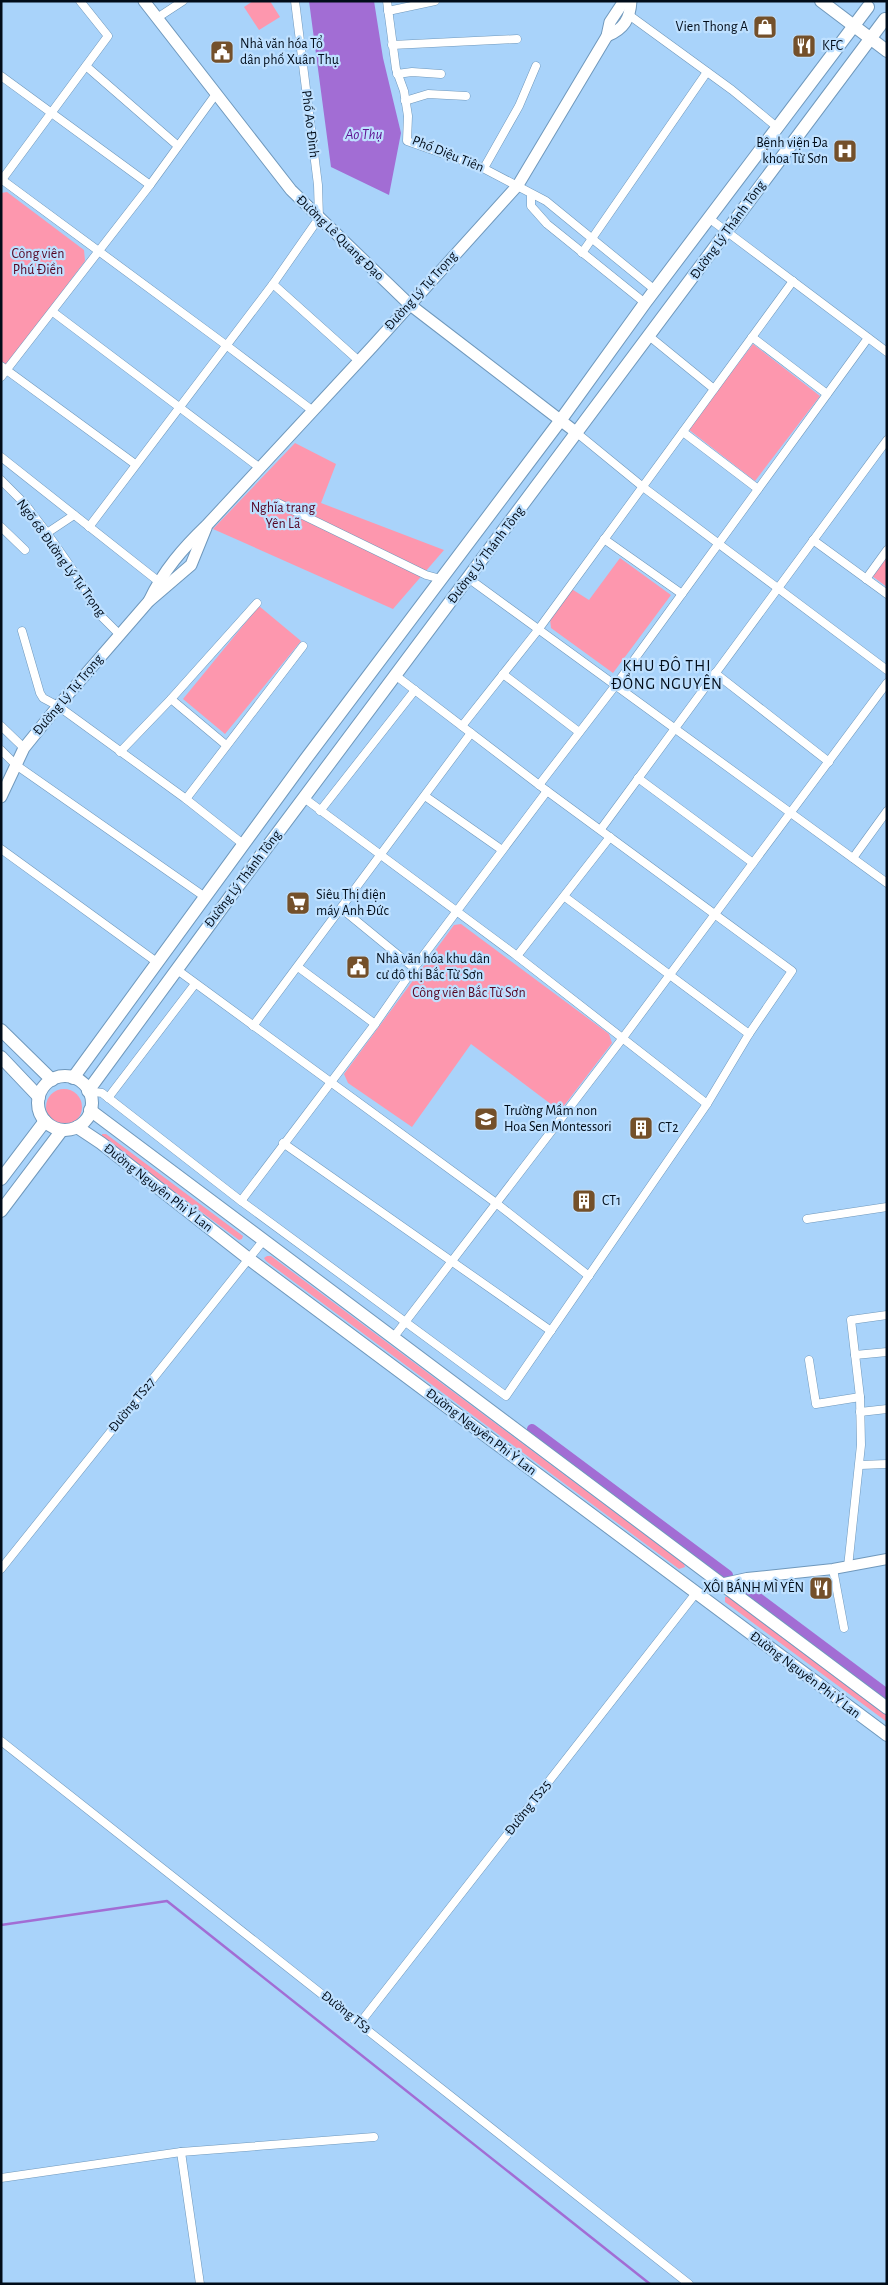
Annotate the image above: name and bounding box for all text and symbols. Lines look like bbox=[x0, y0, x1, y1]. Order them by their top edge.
shop icon: Vien Thong A bbox=[752, 14, 778, 40]
place label: Vien Thong A bbox=[676, 20, 748, 34]
restaurant icon: KFC bbox=[791, 33, 817, 59]
place label: Nhà văn hóa Tổ dân phố Xuân Thụ bbox=[240, 35, 339, 67]
public building icon: Nhà văn hóa Tổ dân phố Xuân Thụ bbox=[209, 39, 235, 65]
place label: KFC bbox=[822, 39, 843, 53]
street label: Phố Ao Đình bbox=[299, 89, 322, 159]
water label: Ao Thụ bbox=[344, 127, 383, 142]
street label: Phố Diệu Tiên bbox=[410, 132, 486, 175]
place label: Bệnh viện Đa khoa Từ Sơn bbox=[756, 136, 829, 166]
hospital icon: Bệnh viện Đa khoa Từ Sơn bbox=[832, 138, 858, 164]
street label: Đường Lý Thánh Tông bbox=[688, 178, 768, 282]
street label: Đường Lê Quang Đạo bbox=[293, 193, 387, 283]
park label: Công viên Phú Điền bbox=[11, 247, 65, 277]
street label: Đường Lý Tự Trọng bbox=[382, 249, 460, 333]
street label: Ngõ 68 Đường Lý Tự Trọng bbox=[14, 497, 108, 619]
park label: Nghĩa trang Yên Lã bbox=[251, 501, 316, 531]
street label: Đường Lý Thánh Tông bbox=[445, 504, 527, 606]
street label: Đường Lý Tự Trọng bbox=[30, 652, 106, 738]
district label: KHU ĐÔ THỊ ĐỒNG NGUYÊN bbox=[611, 656, 723, 692]
street label: Đường Lý Thánh Tông bbox=[202, 828, 284, 930]
place label: Siêu Thị điện máy Anh Đức bbox=[316, 888, 389, 918]
supermarket icon: Siêu Thị điện máy Anh Đức bbox=[285, 890, 311, 916]
place label: Nhà văn hóa khu dân cư đô thị Bắc Từ Sơn bbox=[376, 952, 490, 982]
public building icon: Nhà văn hóa khu dân cư đô thị Bắc Từ Sơn bbox=[345, 954, 371, 980]
park label: Công viên Bắc Từ Sơn bbox=[412, 985, 526, 1000]
place label: Trường Mầm non Hoa Sen Montessori bbox=[504, 1103, 612, 1134]
school or university icon: Trường Mầm non Hoa Sen Montessori bbox=[473, 1106, 499, 1132]
building icon: CT2 bbox=[628, 1115, 654, 1141]
place label: CT2 bbox=[658, 1121, 679, 1135]
street label: Đường Nguyên Phi Ỷ Lan bbox=[101, 1140, 216, 1235]
building icon: CT1 bbox=[571, 1188, 597, 1214]
place label: CT1 bbox=[602, 1194, 621, 1208]
street label: Đường TS27 bbox=[106, 1375, 158, 1435]
street label: Đường Nguyên Phi Ỷ Lan bbox=[423, 1384, 540, 1478]
restaurant icon: XÔI BÁNH MÌ YÊN bbox=[808, 1575, 834, 1601]
place label: XÔI BÁNH MÌ YÊN bbox=[703, 1578, 804, 1595]
street label: Đường Nguyên Phi Ỷ Lan bbox=[747, 1627, 864, 1721]
street label: Đường TS25 bbox=[502, 1778, 554, 1838]
street label: Đường TS3 bbox=[318, 1988, 374, 2036]

